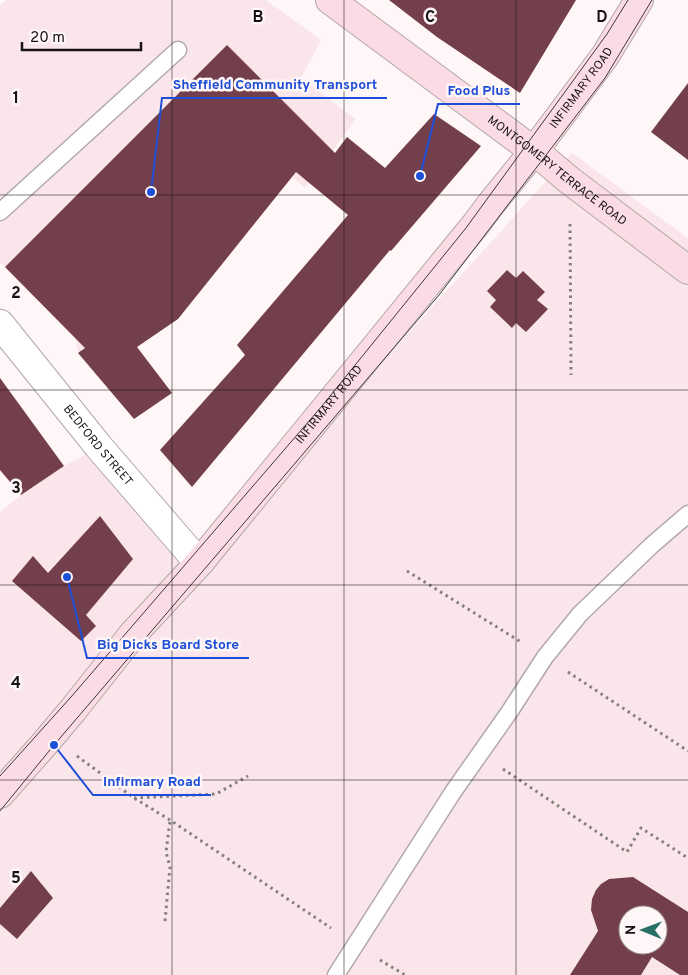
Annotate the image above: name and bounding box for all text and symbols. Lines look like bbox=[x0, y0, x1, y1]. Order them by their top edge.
text: B bbox=[252, 8, 264, 28]
text: C bbox=[425, 8, 435, 28]
text: D bbox=[596, 8, 608, 28]
scale bar bbox=[22, 20, 141, 52]
text: 20 m bbox=[30, 29, 65, 48]
street label: INFIRMARY ROAD bbox=[546, 45, 617, 132]
callout: Sheffield Community Transport bbox=[162, 69, 387, 98]
callout: Food Plus bbox=[438, 75, 520, 104]
text: Sheffield Community Transport bbox=[173, 77, 377, 94]
text: Food Plus bbox=[448, 83, 511, 100]
text: 1 bbox=[13, 89, 19, 109]
street label: MONTGOMERY TERRACE ROAD bbox=[484, 112, 630, 230]
text: 2 bbox=[11, 284, 21, 304]
street label: INFIRMARY ROAD bbox=[292, 362, 367, 448]
street label: BEDFORD STREET bbox=[59, 402, 136, 490]
text: 3 bbox=[11, 479, 21, 499]
callout: Big Dicks Board Store bbox=[87, 629, 249, 658]
text: Big Dicks Board Store bbox=[97, 637, 239, 654]
text: 4 bbox=[11, 674, 21, 694]
callout: Infirmary Road bbox=[93, 766, 211, 795]
text: Infirmary Road bbox=[103, 774, 201, 791]
text: 5 bbox=[11, 869, 21, 889]
north arrow bbox=[618, 905, 668, 955]
text: N bbox=[623, 925, 640, 935]

